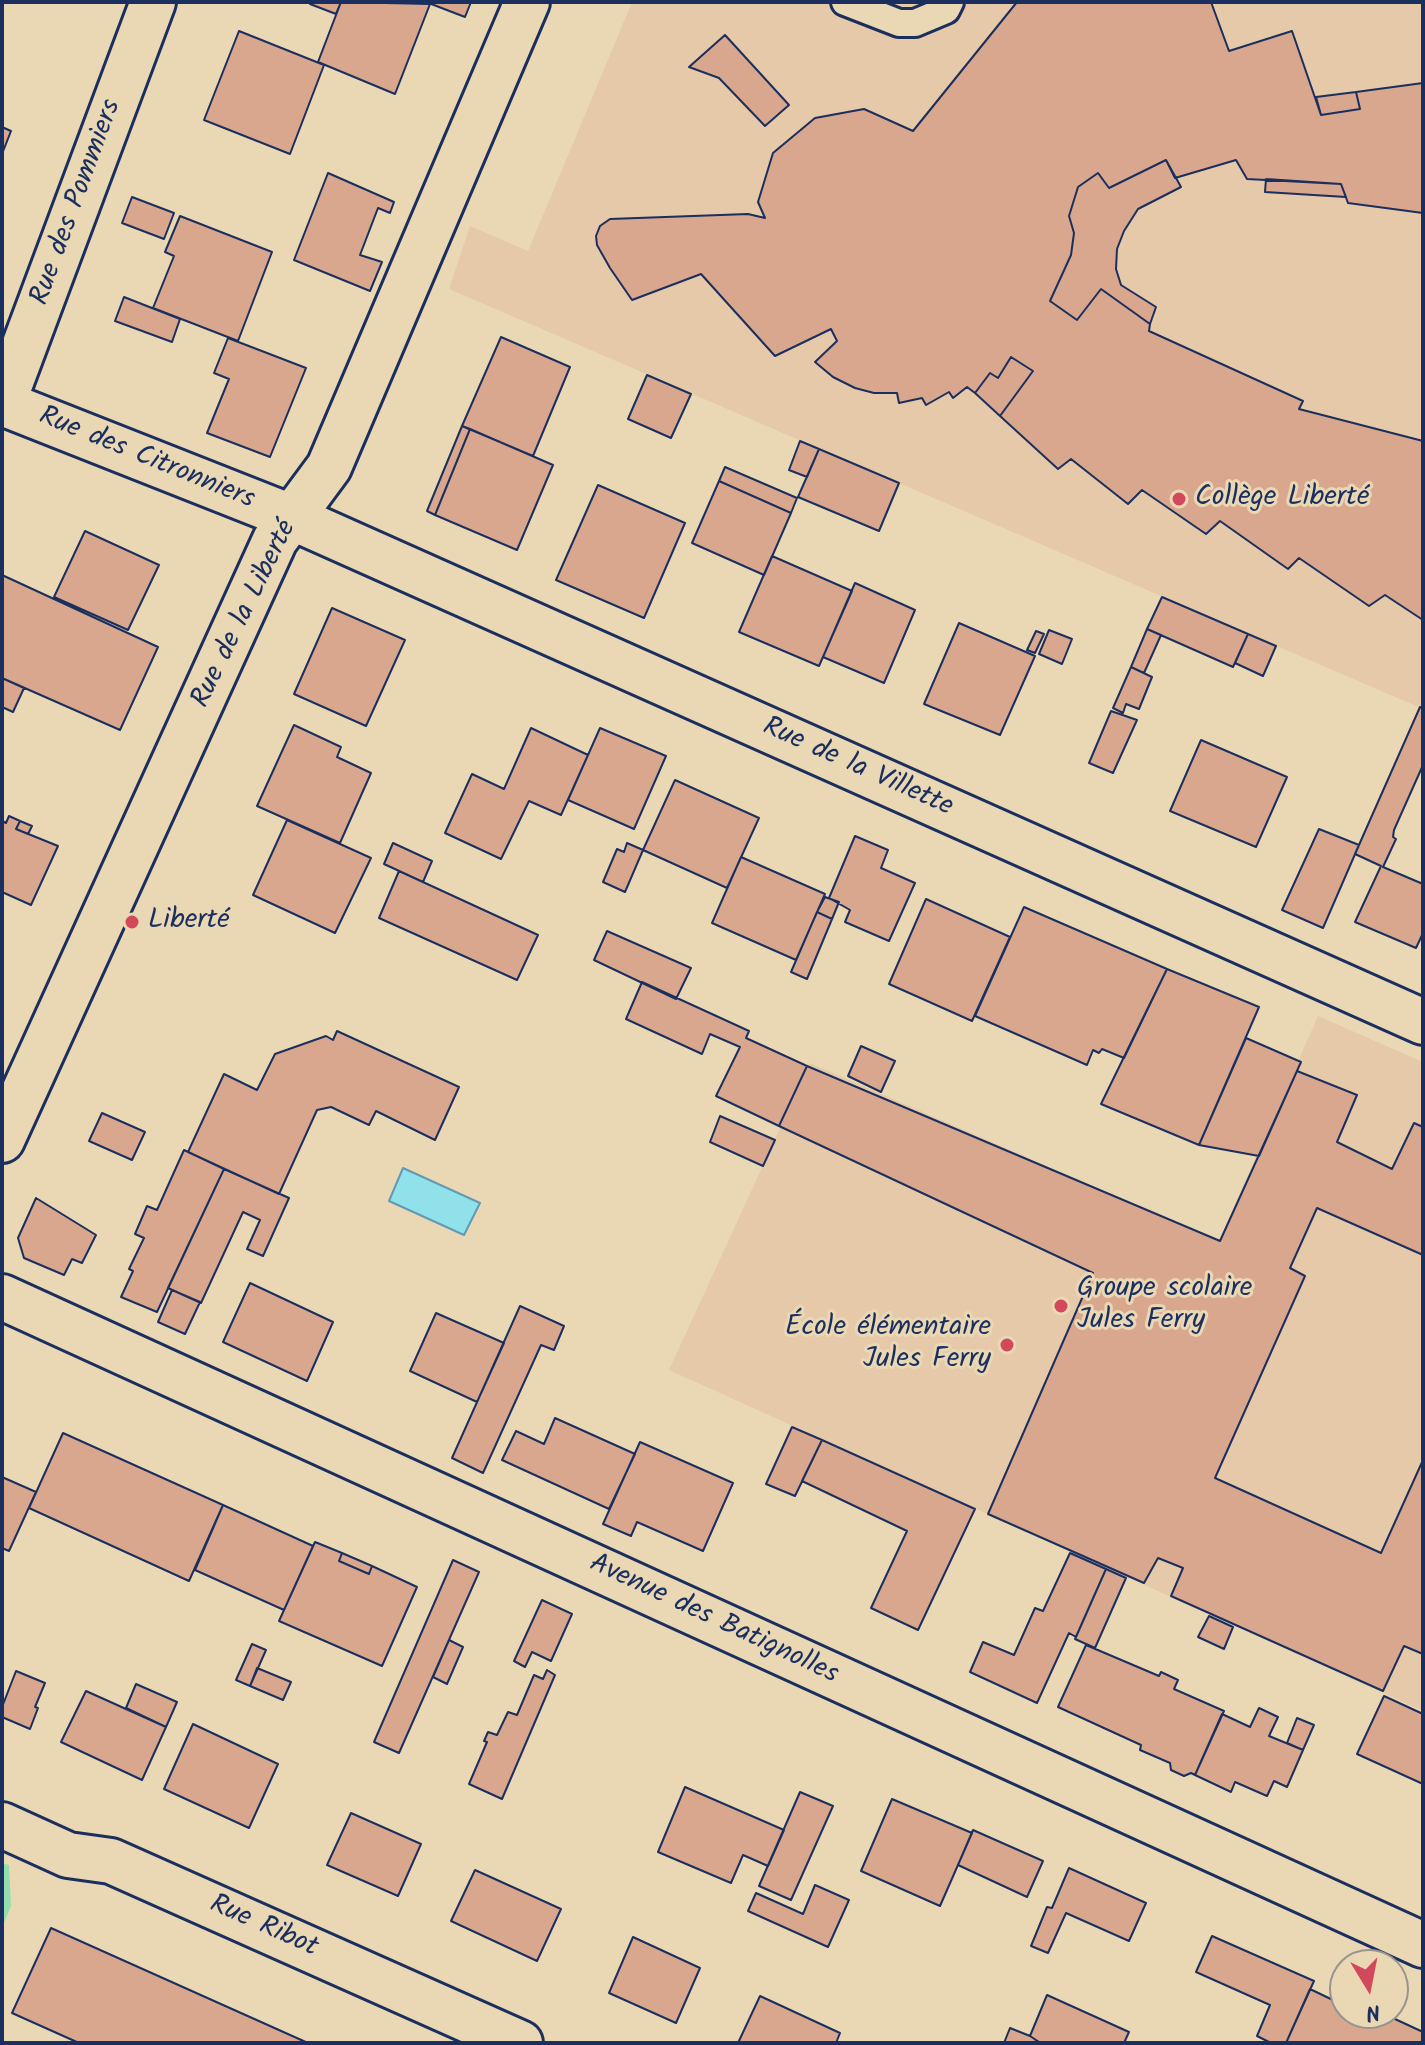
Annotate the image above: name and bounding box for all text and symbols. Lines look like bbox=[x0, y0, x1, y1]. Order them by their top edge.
street label: Rue des Pommiers bbox=[25, 96, 131, 310]
street label: Rue des Citronniers bbox=[33, 401, 259, 519]
place label: Collège Liberté bbox=[1195, 482, 1369, 516]
marker: Collège Liberté bbox=[1170, 490, 1188, 508]
street label: Rue de la Liberté bbox=[186, 516, 306, 714]
street label: Rue de la Villette bbox=[757, 712, 957, 826]
place label: Liberté bbox=[148, 905, 230, 939]
marker: Liberté bbox=[123, 913, 141, 931]
place label: Groupe scolaire Jules Ferry bbox=[1077, 1273, 1252, 1339]
marker: Groupe scolaire Jules Ferry bbox=[1052, 1297, 1070, 1315]
place label: École élémentaire Jules Ferry bbox=[785, 1312, 991, 1378]
marker: École élémentaire Jules Ferry bbox=[998, 1336, 1016, 1354]
street label: Avenue des Batignolles bbox=[583, 1549, 843, 1693]
street label: Rue Ribot bbox=[204, 1889, 322, 1967]
north arrow bbox=[1329, 1949, 1409, 2029]
text: N bbox=[1363, 1993, 1383, 2030]

